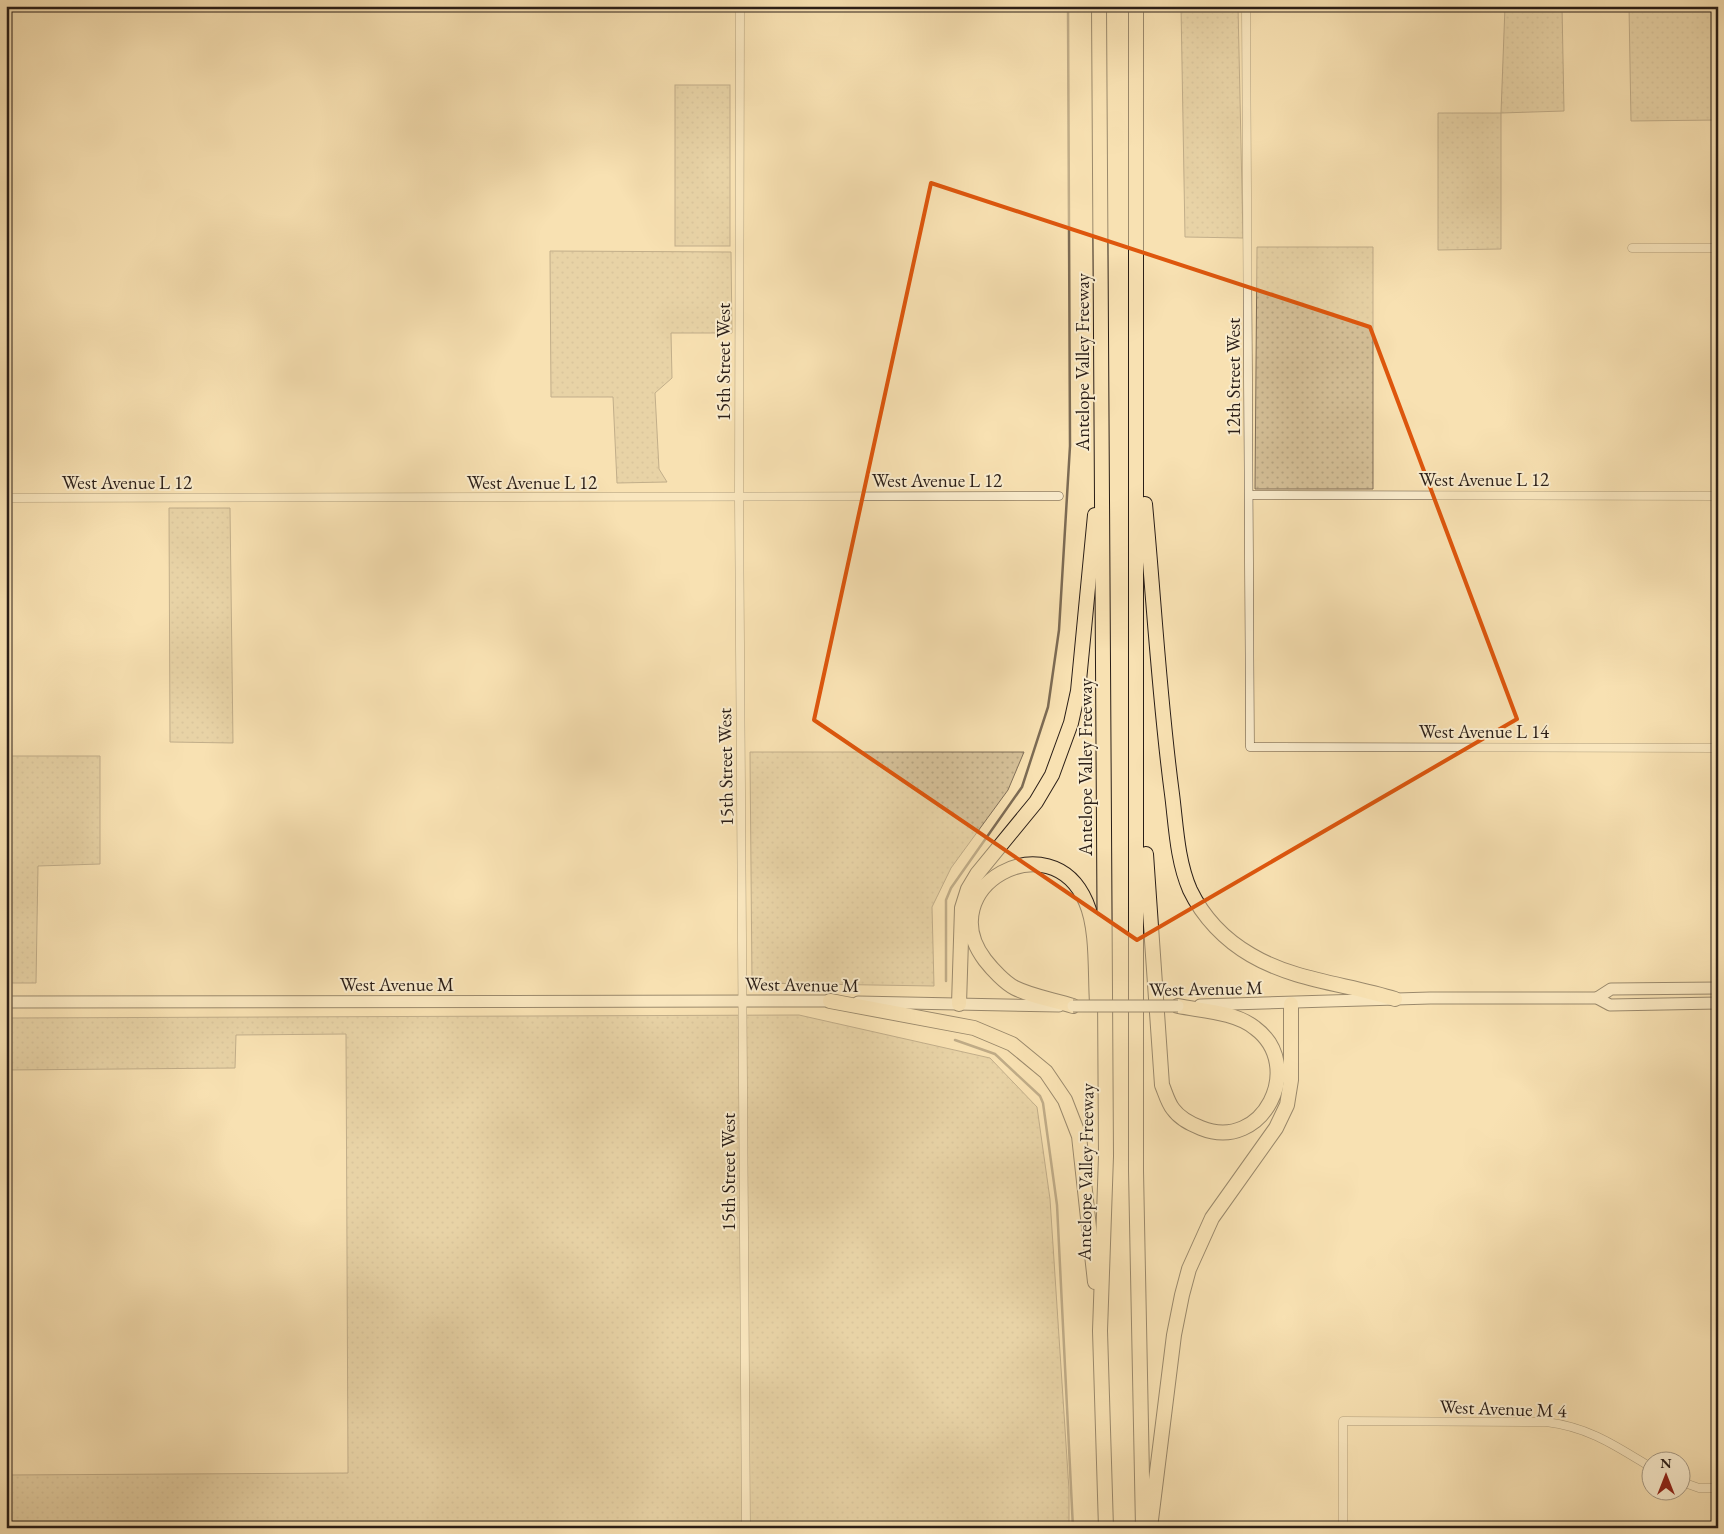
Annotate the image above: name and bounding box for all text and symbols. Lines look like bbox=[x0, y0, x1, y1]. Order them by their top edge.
street label: Antelope Valley Freeway bbox=[1070, 272, 1095, 452]
street label: 15th Street West bbox=[711, 303, 736, 421]
street label: 12th Street West bbox=[1221, 318, 1246, 436]
street label: West Avenue L 12 bbox=[1419, 467, 1549, 492]
street label: West Avenue L 12 bbox=[872, 468, 1002, 493]
street label: West Avenue L 12 bbox=[62, 470, 192, 495]
street label: West Avenue L 12 bbox=[467, 470, 597, 495]
street label: Antelope Valley Freeway bbox=[1073, 677, 1098, 857]
street label: 15th Street West bbox=[712, 708, 739, 826]
street label: West Avenue L 14 bbox=[1419, 719, 1550, 744]
street label: West Avenue M bbox=[745, 971, 859, 998]
street label: West Avenue M bbox=[340, 972, 454, 997]
street label: West Avenue M bbox=[1149, 975, 1263, 1002]
street label: Antelope Valley Freeway bbox=[1071, 1082, 1100, 1262]
street label: 15th Street West bbox=[716, 1113, 741, 1231]
street label: West Avenue M 4 bbox=[1439, 1394, 1568, 1423]
north arrow bbox=[1642, 1452, 1692, 1502]
text: N bbox=[1660, 1454, 1672, 1472]

